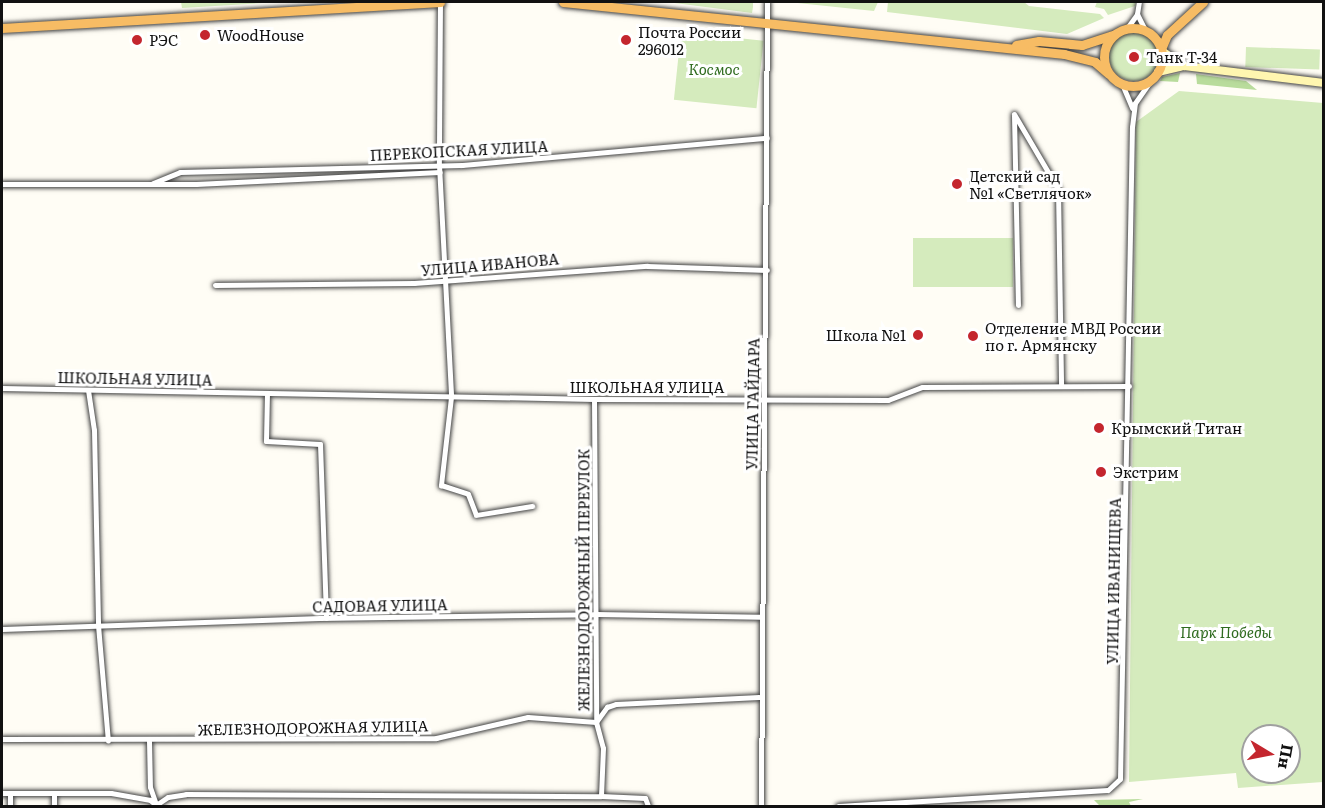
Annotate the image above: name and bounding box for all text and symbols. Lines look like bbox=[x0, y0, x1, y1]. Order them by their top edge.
place label: Почта России 296012 bbox=[638, 22, 741, 57]
place label: WoodHouse bbox=[217, 26, 304, 44]
marker: WoodHouse bbox=[198, 28, 212, 42]
place label: РЭС bbox=[149, 31, 179, 49]
marker: РЭС bbox=[130, 33, 144, 47]
marker: Почта России 296012 bbox=[619, 33, 633, 47]
place label: Танк Т-34 bbox=[1146, 48, 1217, 66]
marker: Танк Т-34 bbox=[1127, 50, 1141, 64]
park label: Космос bbox=[688, 60, 740, 78]
street label: ПЕРЕКОПСКАЯ УЛИЦА bbox=[369, 136, 549, 164]
place label: Детский сад №1 «Светлячок» bbox=[969, 166, 1092, 201]
marker: Детский сад №1 «Светлячок» bbox=[950, 177, 964, 191]
street label: УЛИЦА ИВАНОВА bbox=[420, 249, 560, 279]
place label: Отделение МВД России по г. Армянску bbox=[985, 318, 1162, 353]
place label: Школа №1 bbox=[826, 326, 906, 344]
marker: Школа №1 bbox=[911, 328, 925, 342]
marker: Отделение МВД России по г. Армянску bbox=[966, 329, 980, 343]
street label: УЛИЦА ГАЙДАРА bbox=[742, 338, 762, 470]
street label: ШКОЛЬНАЯ УЛИЦА bbox=[57, 368, 213, 388]
street label: ШКОЛЬНАЯ УЛИЦА bbox=[570, 378, 724, 396]
place label: Крымский Титан bbox=[1111, 419, 1242, 437]
marker: Крымский Титан bbox=[1092, 421, 1106, 435]
street label: ЖЕЛЕЗНОДОРОЖНЫЙ ПЕРЕУЛОК bbox=[574, 449, 592, 711]
place label: Экстрим bbox=[1113, 463, 1179, 481]
marker: Экстрим bbox=[1094, 465, 1108, 479]
street label: УЛИЦА ИВАНИЩЕВА bbox=[1103, 497, 1123, 665]
street label: САДОВАЯ УЛИЦА bbox=[312, 595, 448, 615]
park label: Парк Победы bbox=[1180, 623, 1272, 641]
street label: ЖЕЛЕЗНОДОРОЖНАЯ УЛИЦА bbox=[197, 716, 429, 738]
north arrow bbox=[1241, 724, 1301, 784]
text: Пн bbox=[1273, 742, 1301, 771]

